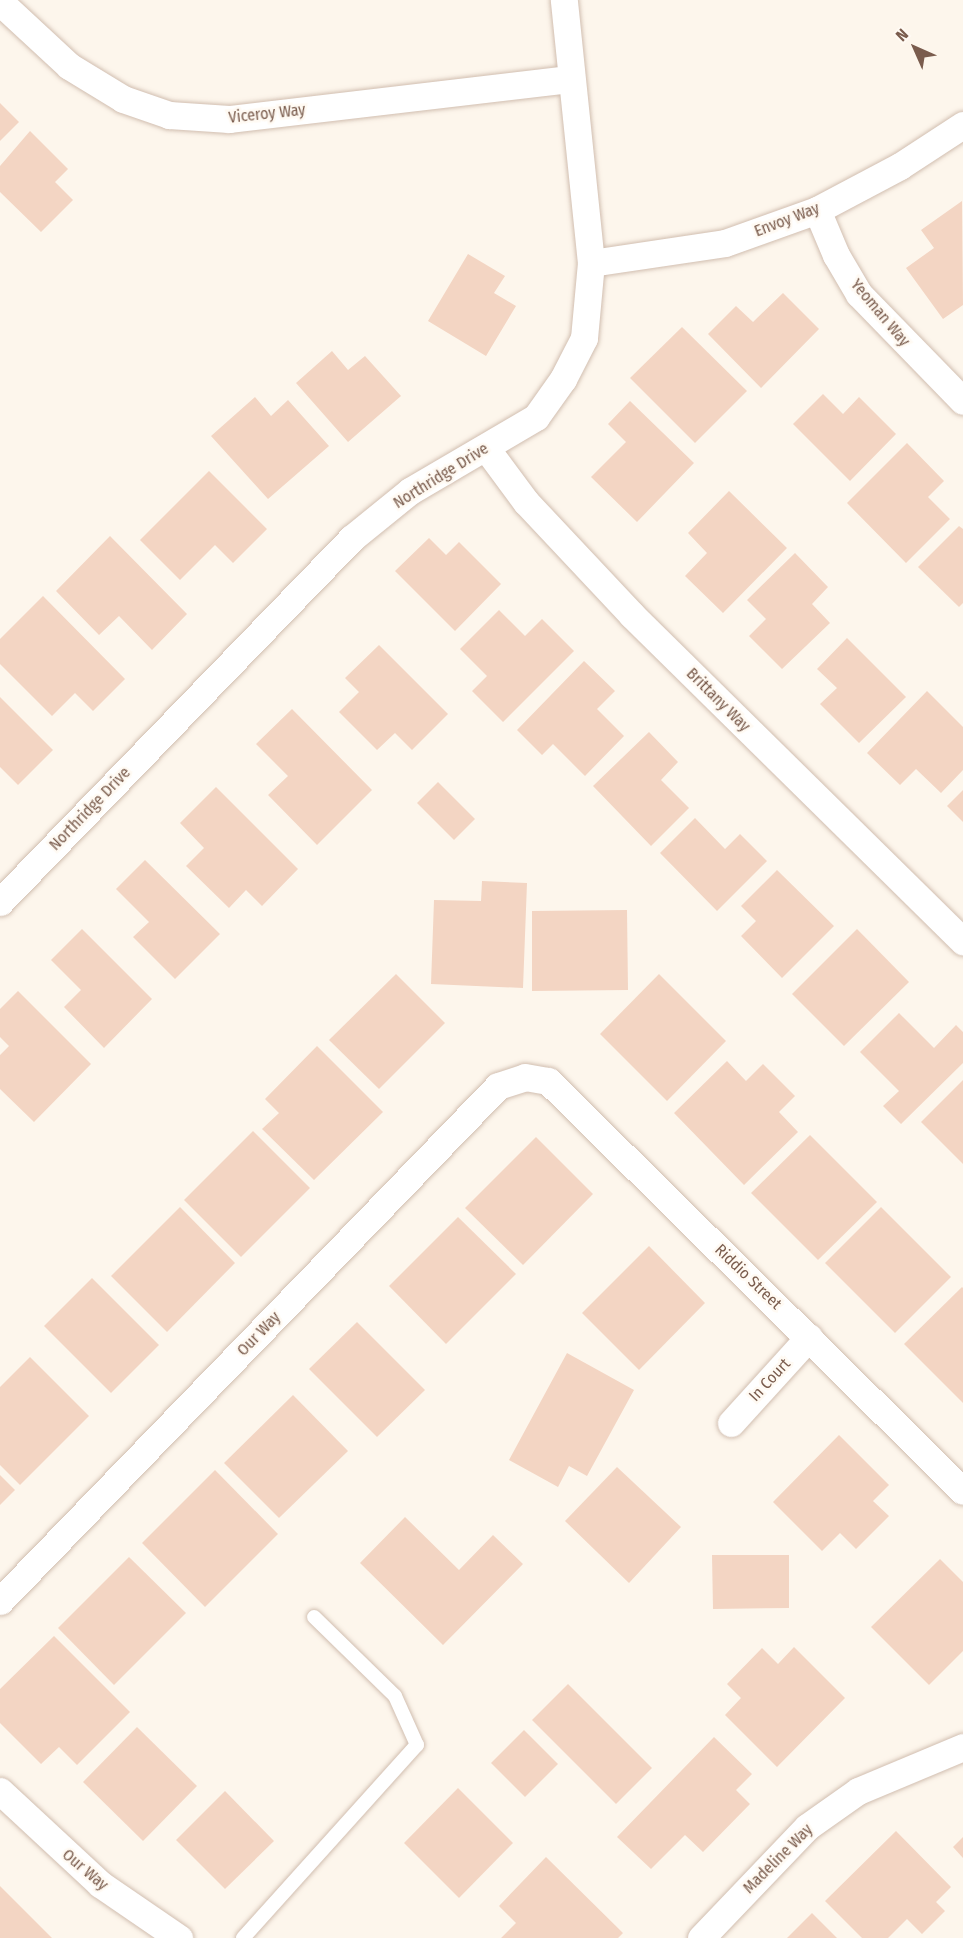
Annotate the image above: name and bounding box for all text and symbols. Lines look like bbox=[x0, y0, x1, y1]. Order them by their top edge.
north arrow bbox=[885, 18, 945, 78]
text: N bbox=[892, 25, 912, 45]
street label: Viceroy Way bbox=[228, 100, 306, 128]
street label: Envoy Way bbox=[752, 199, 822, 241]
street label: Yeoman Way bbox=[846, 275, 914, 351]
street label: Northridge Drive bbox=[390, 439, 492, 513]
street label: Brittany Way bbox=[682, 664, 754, 736]
street label: Northridge Drive bbox=[45, 763, 135, 855]
street label: Riddio Street bbox=[711, 1240, 785, 1314]
street label: Our Way bbox=[233, 1308, 285, 1360]
street label: In Court bbox=[745, 1355, 795, 1405]
street label: Madeline Way bbox=[739, 1820, 817, 1898]
street label: Our Way bbox=[58, 1845, 112, 1895]

